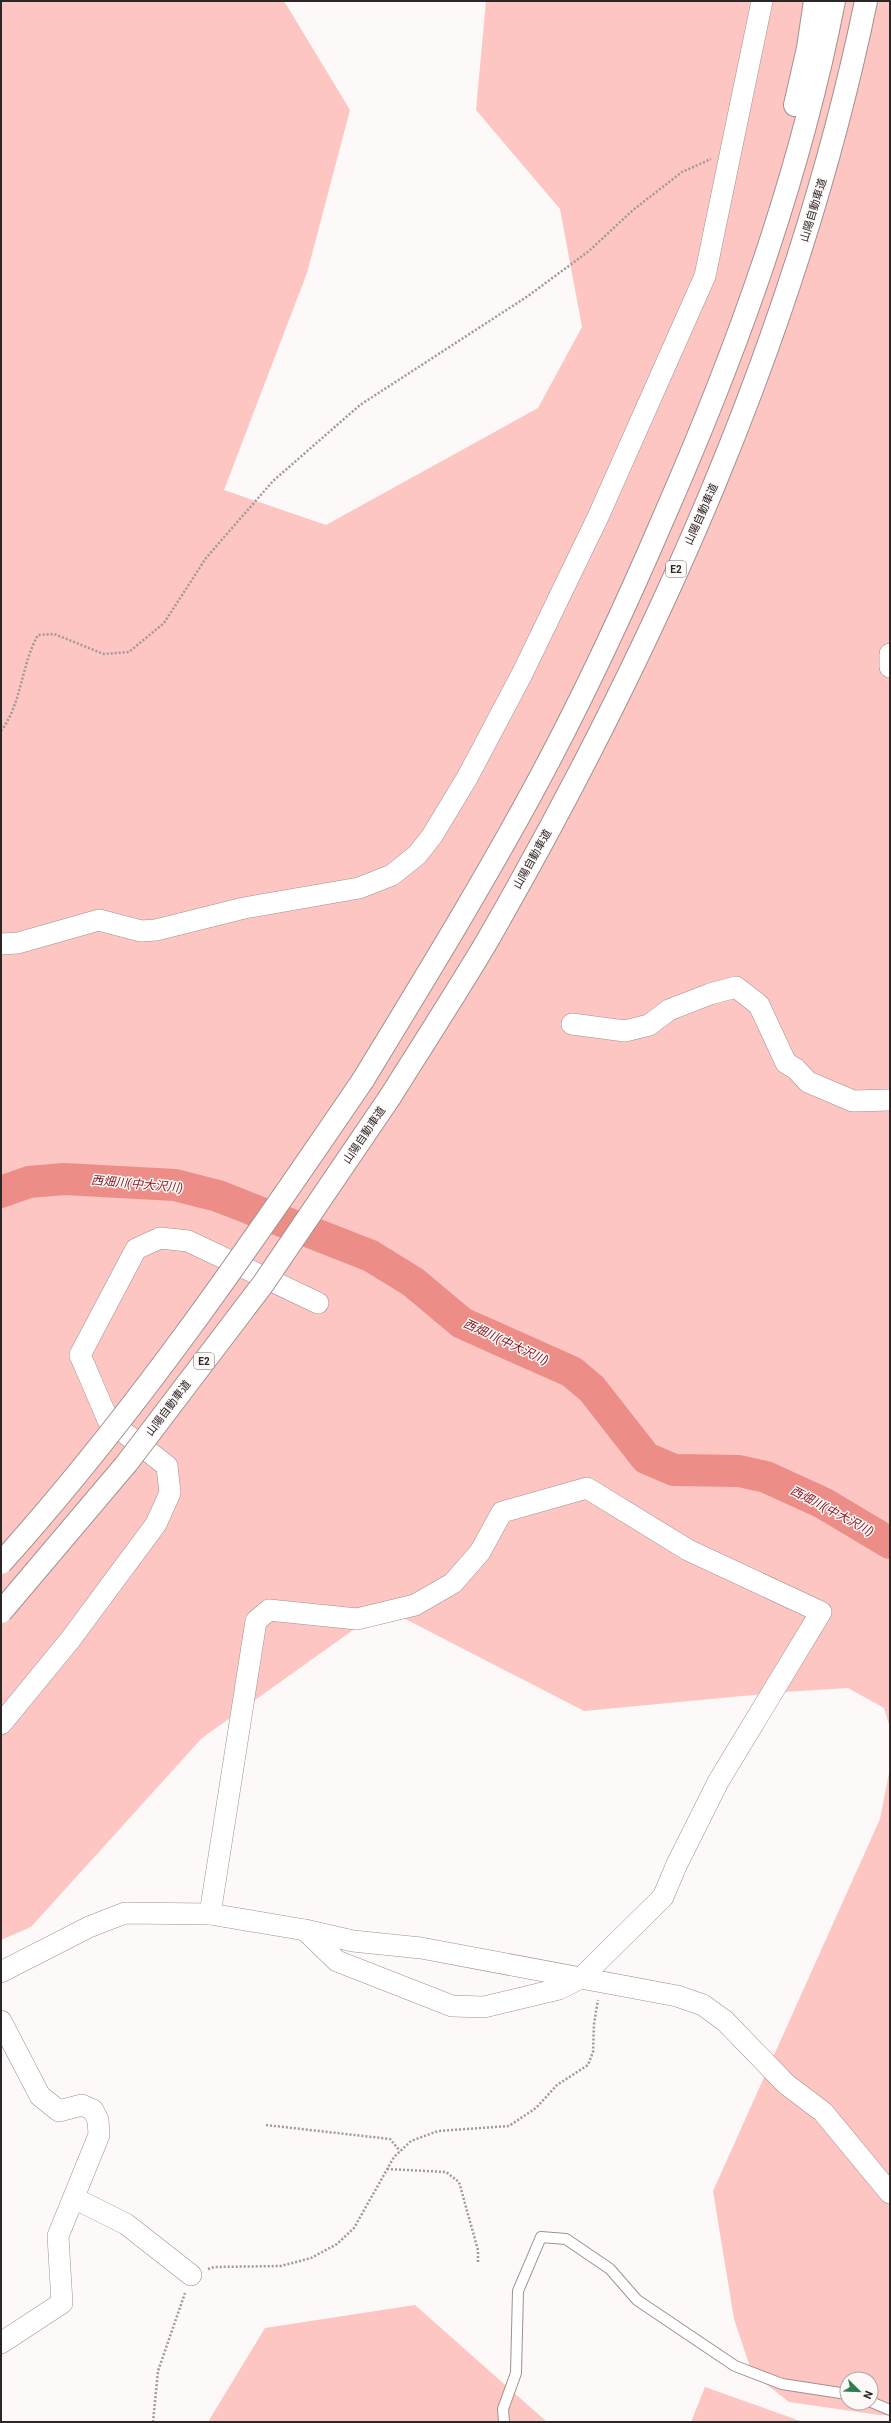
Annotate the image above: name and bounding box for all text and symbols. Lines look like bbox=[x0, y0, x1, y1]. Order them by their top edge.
street label: 山陽自動車道 bbox=[798, 177, 829, 244]
street label: 山陽自動車道 bbox=[682, 481, 721, 547]
road number: E2 bbox=[666, 561, 686, 577]
street label: 山陽自動車道 bbox=[511, 827, 554, 891]
street label: 山陽自動車道 bbox=[341, 1104, 388, 1166]
water label: 西畑川(中大沢川) bbox=[91, 1173, 183, 1195]
water label: 西畑川(中大沢川) bbox=[461, 1316, 551, 1368]
road number: E2 bbox=[194, 1353, 214, 1369]
street label: 山陽自動車道 bbox=[143, 1378, 193, 1439]
water label: 西畑川(中大沢川) bbox=[788, 1483, 876, 1539]
north arrow bbox=[839, 2371, 879, 2411]
text: N bbox=[860, 2389, 875, 2401]

